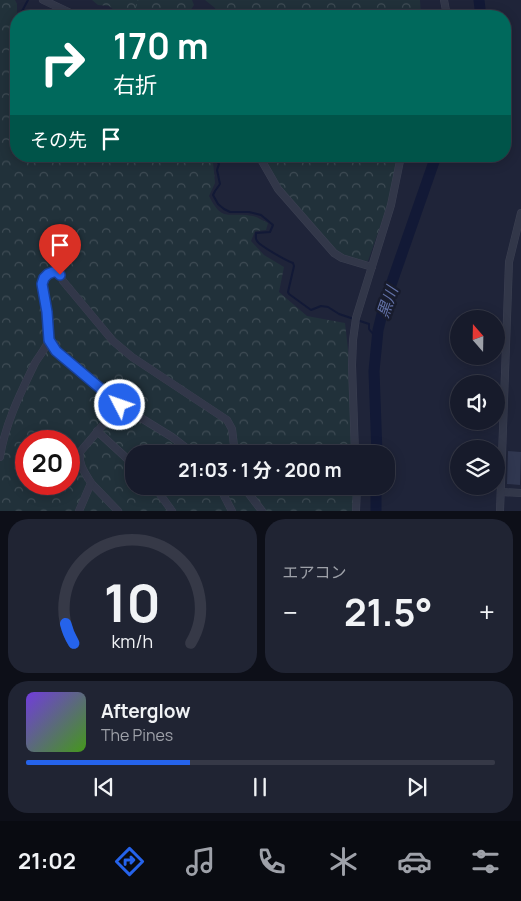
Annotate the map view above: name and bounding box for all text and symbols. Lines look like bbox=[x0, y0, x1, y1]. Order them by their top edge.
text: 170 m bbox=[113, 22, 209, 70]
icon: right bbox=[30, 30, 95, 95]
text: 右折 bbox=[113, 70, 157, 100]
icon: arrive bbox=[97, 125, 125, 153]
text: その先 bbox=[30, 127, 87, 153]
pin bbox=[39, 224, 81, 275]
icon: arrive bbox=[46, 231, 74, 259]
water label: 黒川 bbox=[371, 281, 403, 321]
north arrow bbox=[450, 310, 505, 365]
map controls bbox=[450, 310, 505, 495]
button: sound bbox=[450, 375, 505, 430]
position arrow bbox=[93, 378, 145, 430]
speed limit sign: 20 bbox=[15, 430, 80, 495]
button: layers bbox=[450, 440, 505, 495]
text: 21:03 · 1 分 · 200 m bbox=[178, 457, 342, 483]
text: エアコン bbox=[283, 561, 347, 583]
text: 10 bbox=[104, 567, 161, 638]
text: 21.5° bbox=[344, 585, 433, 637]
text: − bbox=[283, 593, 298, 631]
text: + bbox=[479, 593, 495, 631]
text: km/h bbox=[111, 629, 153, 653]
text: Afterglow bbox=[101, 698, 190, 724]
text: The Pines bbox=[101, 724, 173, 746]
icon: previous bbox=[90, 773, 118, 801]
icon: pause bbox=[246, 773, 274, 801]
icon: next bbox=[403, 773, 431, 801]
icon: directions bbox=[112, 844, 147, 879]
icon: music bbox=[183, 844, 218, 879]
icon: phone bbox=[254, 844, 289, 879]
icon: climate bbox=[326, 844, 361, 879]
icon: car bbox=[397, 844, 432, 879]
icon: filters bbox=[468, 844, 503, 879]
text: 21:02 bbox=[18, 846, 76, 876]

